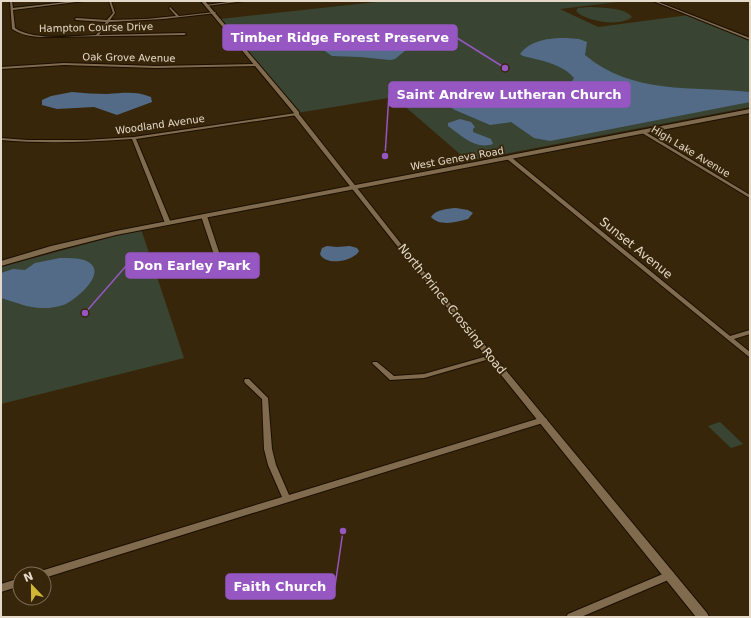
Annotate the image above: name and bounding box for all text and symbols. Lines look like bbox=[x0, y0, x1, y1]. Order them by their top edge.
street label: Hampton Course Drive bbox=[39, 21, 153, 34]
callout: Timber Ridge Forest Preserve bbox=[223, 25, 457, 50]
text: Timber Ridge Forest Preserve bbox=[231, 30, 449, 45]
street label: Oak Grove Avenue bbox=[82, 51, 176, 64]
callout: Saint Andrew Lutheran Church bbox=[389, 82, 630, 107]
text: Saint Andrew Lutheran Church bbox=[396, 87, 622, 102]
street label: Woodland Avenue bbox=[115, 113, 205, 136]
street label: High Lake Avenue bbox=[649, 124, 732, 179]
street label: West Geneva Road bbox=[410, 145, 505, 172]
street label: Sunset Avenue bbox=[597, 214, 675, 282]
street label: North Prince Crossing Road bbox=[395, 241, 509, 377]
callout: Don Earley Park bbox=[126, 253, 259, 278]
text: Don Earley Park bbox=[134, 258, 251, 273]
north arrow bbox=[12, 566, 52, 606]
text: N bbox=[22, 569, 35, 585]
callout: Faith Church bbox=[226, 574, 335, 599]
text: Faith Church bbox=[234, 579, 326, 594]

